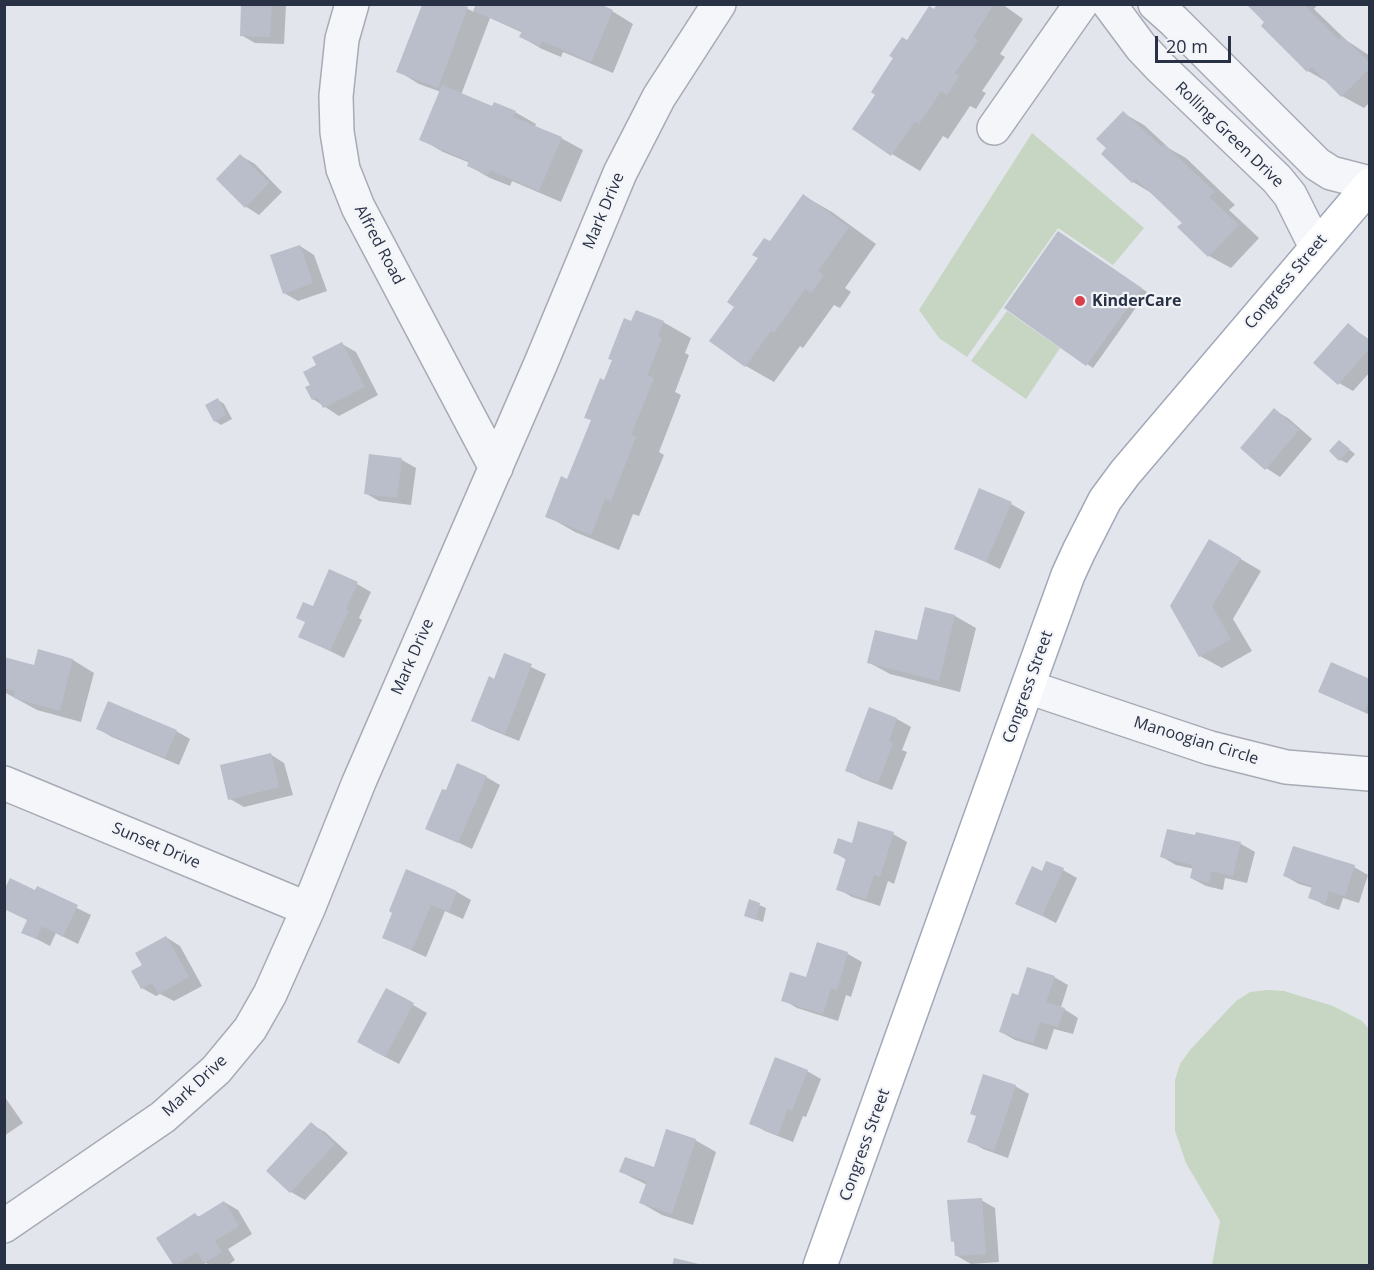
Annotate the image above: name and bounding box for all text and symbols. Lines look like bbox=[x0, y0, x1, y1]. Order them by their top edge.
scale bar bbox=[1158, 24, 1234, 62]
text: 20 m bbox=[1166, 34, 1208, 58]
street label: Rolling Green Drive bbox=[1171, 78, 1287, 192]
street label: Mark Drive bbox=[579, 170, 629, 252]
street label: Alfred Road bbox=[350, 202, 408, 288]
street label: Congress Street bbox=[1241, 231, 1331, 333]
place label: KinderCare bbox=[1092, 291, 1181, 311]
marker: KinderCare bbox=[1073, 294, 1087, 308]
street label: Mark Drive bbox=[388, 616, 438, 698]
street label: Congress Street bbox=[999, 628, 1057, 746]
street label: Manoogian Circle bbox=[1131, 713, 1261, 769]
street label: Sunset Drive bbox=[109, 819, 203, 873]
street label: Mark Drive bbox=[159, 1051, 231, 1121]
street label: Congress Street bbox=[836, 1086, 894, 1204]

